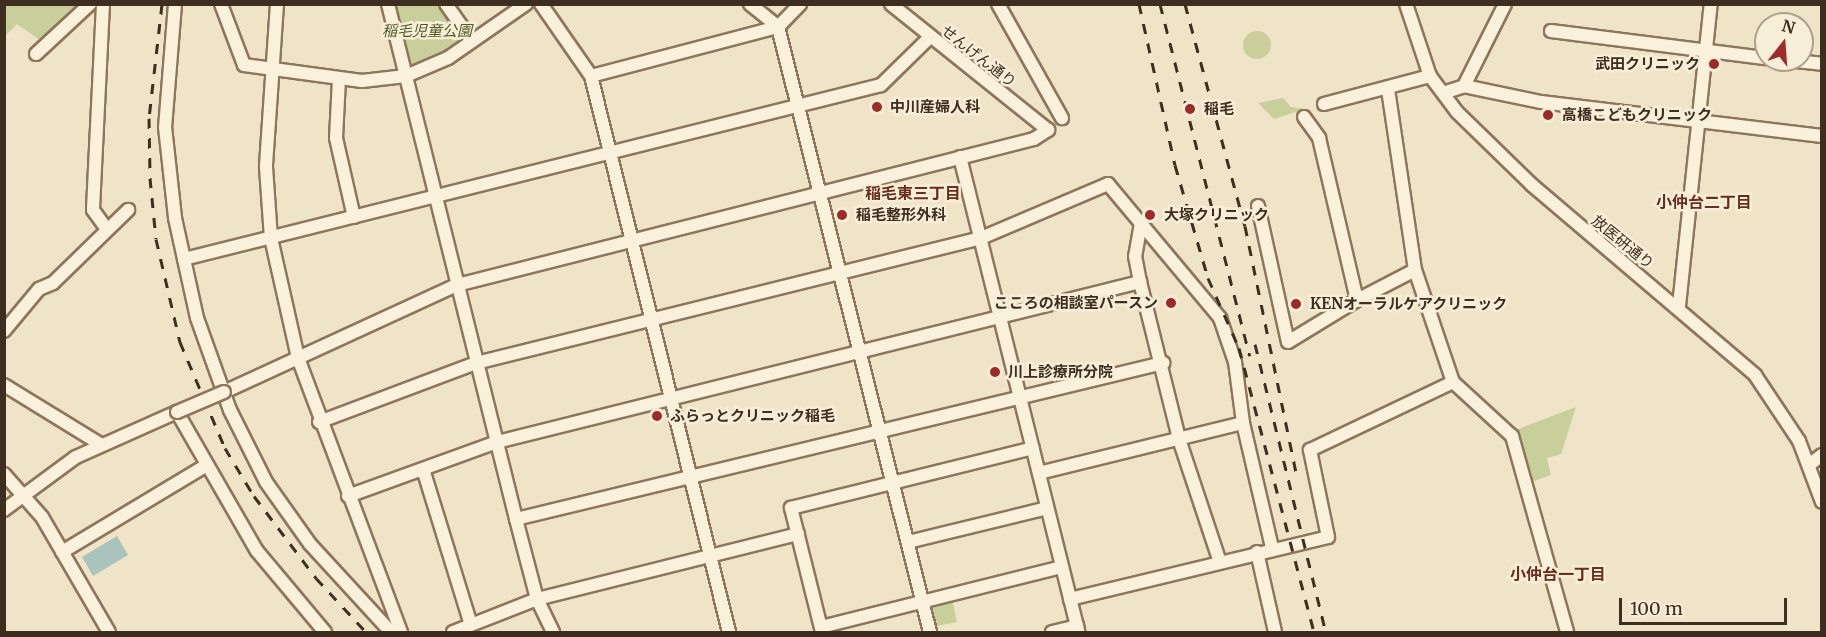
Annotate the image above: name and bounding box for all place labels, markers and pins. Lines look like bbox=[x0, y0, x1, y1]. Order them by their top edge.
place label: 武田クリニック bbox=[1595, 55, 1700, 73]
marker: 武田クリニック bbox=[1705, 55, 1723, 73]
marker: 中川産婦人科 bbox=[868, 98, 886, 116]
place label: 中川産婦人科 bbox=[890, 98, 980, 116]
marker: 稲毛 bbox=[1181, 100, 1199, 118]
place label: 稲毛 bbox=[1204, 100, 1234, 118]
marker: 高橋こどもクリニック bbox=[1539, 106, 1557, 124]
place label: 高橋こどもクリニック bbox=[1562, 106, 1712, 124]
marker: 稲毛整形外科 bbox=[833, 206, 851, 224]
place label: 稲毛整形外科 bbox=[856, 206, 946, 224]
marker: 大塚クリニック bbox=[1141, 206, 1159, 224]
place label: 大塚クリニック bbox=[1164, 206, 1269, 224]
place label: こころの相談室パースン bbox=[993, 294, 1158, 312]
marker: こころの相談室パースン bbox=[1162, 294, 1180, 312]
marker: KENオーラルケアクリニック bbox=[1287, 295, 1305, 313]
place label: KENオーラルケアクリニック bbox=[1310, 295, 1508, 313]
marker: 川上診療所分院 bbox=[986, 363, 1004, 381]
place label: 川上診療所分院 bbox=[1008, 363, 1113, 381]
marker: ふらっとクリニック稲毛 bbox=[648, 407, 666, 425]
place label: ふらっとクリニック稲毛 bbox=[670, 407, 835, 425]

